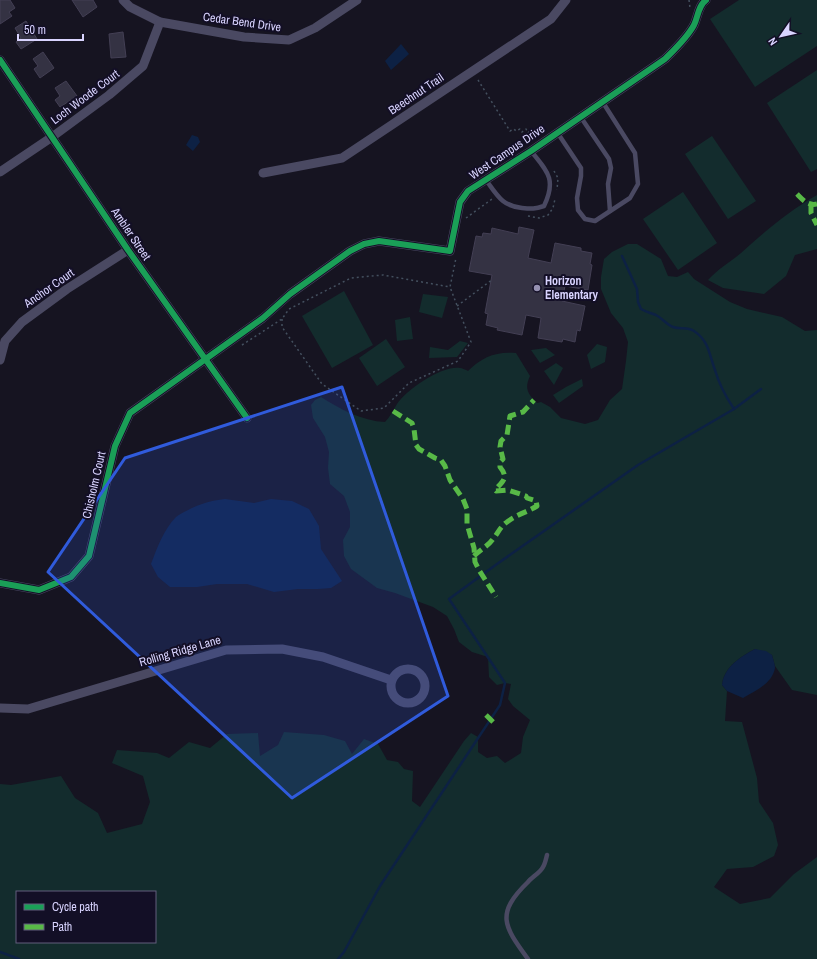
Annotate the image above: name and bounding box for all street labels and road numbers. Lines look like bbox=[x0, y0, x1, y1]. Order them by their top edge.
street label: Cedar Bend Drive bbox=[202, 9, 282, 35]
street label: Loch Woode Court bbox=[47, 66, 123, 128]
street label: Beechnut Trail bbox=[385, 70, 447, 118]
street label: West Campus Drive bbox=[466, 121, 548, 183]
street label: Ambler Street bbox=[107, 204, 155, 264]
street label: Anchor Court bbox=[20, 265, 78, 312]
street label: Chisholm Court bbox=[79, 450, 110, 520]
street label: Rolling Ridge Lane bbox=[137, 632, 223, 670]

